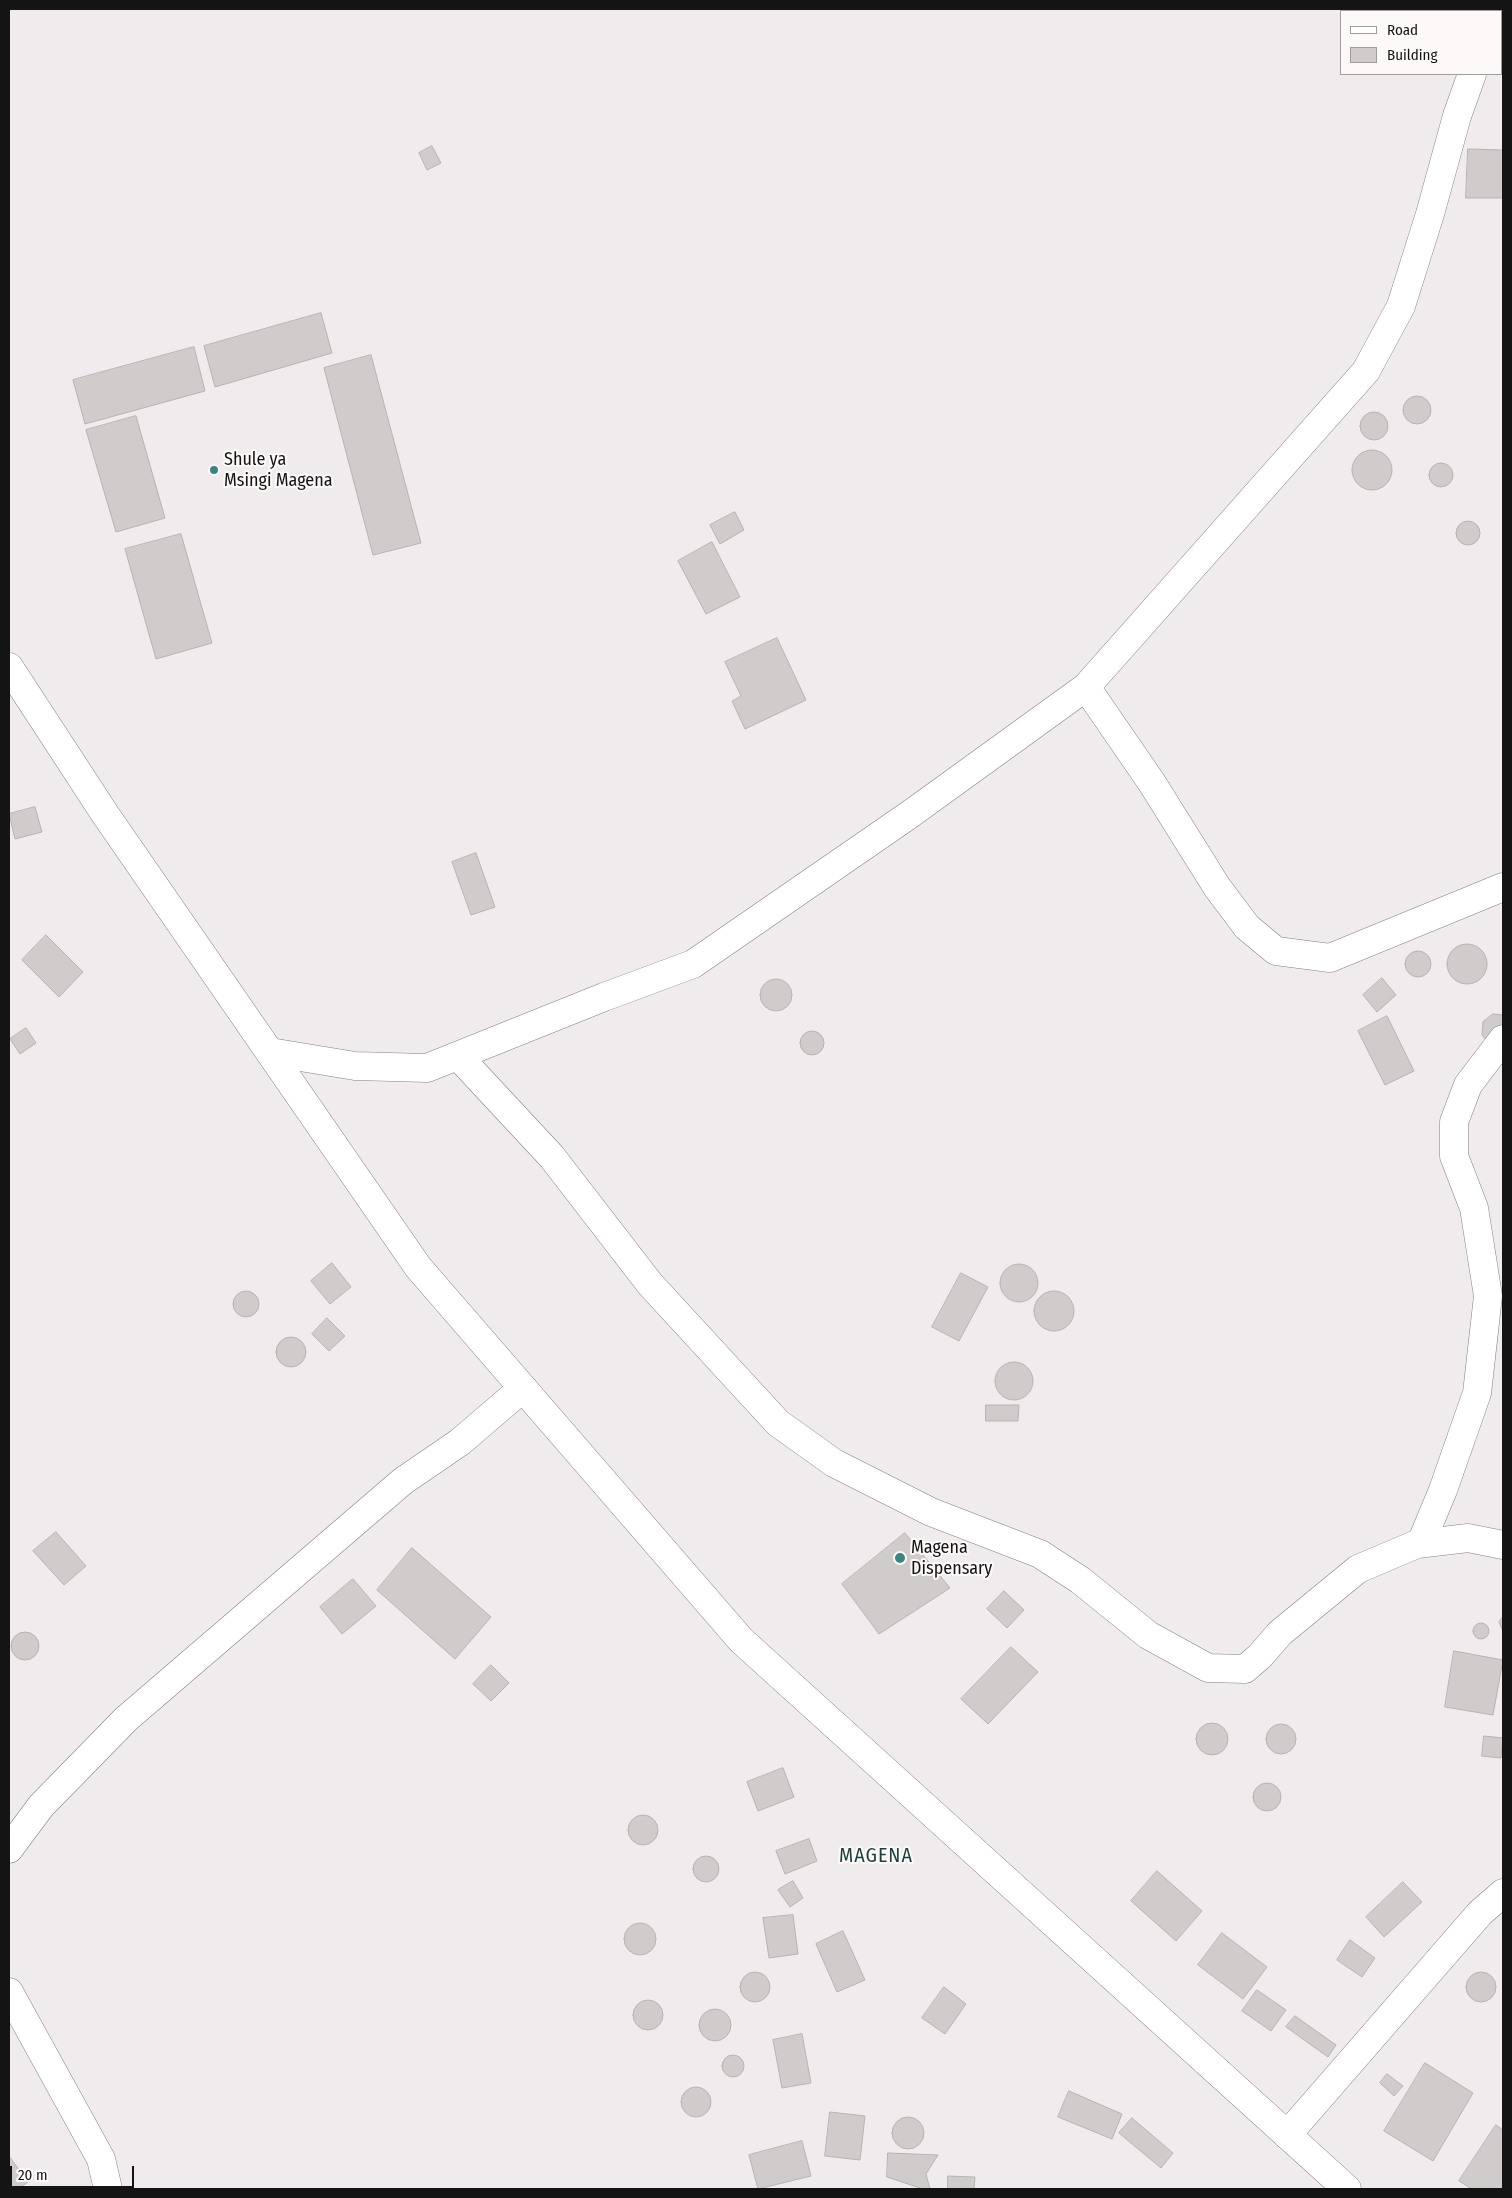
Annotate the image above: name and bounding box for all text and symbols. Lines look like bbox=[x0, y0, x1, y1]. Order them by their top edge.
legend bbox=[1340, 10, 1502, 75]
text: Road bbox=[1387, 21, 1418, 39]
text: Building bbox=[1387, 46, 1438, 64]
place label: Shule ya Msingi Magena bbox=[224, 449, 333, 492]
marker: Shule ya Msingi Magena bbox=[208, 464, 220, 476]
place label: Magena Dispensary bbox=[911, 1537, 992, 1580]
marker: Magena Dispensary bbox=[893, 1551, 907, 1565]
district label: MAGENA bbox=[838, 1844, 914, 1868]
scale bar bbox=[12, 2156, 136, 2188]
text: 20 m bbox=[18, 2166, 48, 2184]

